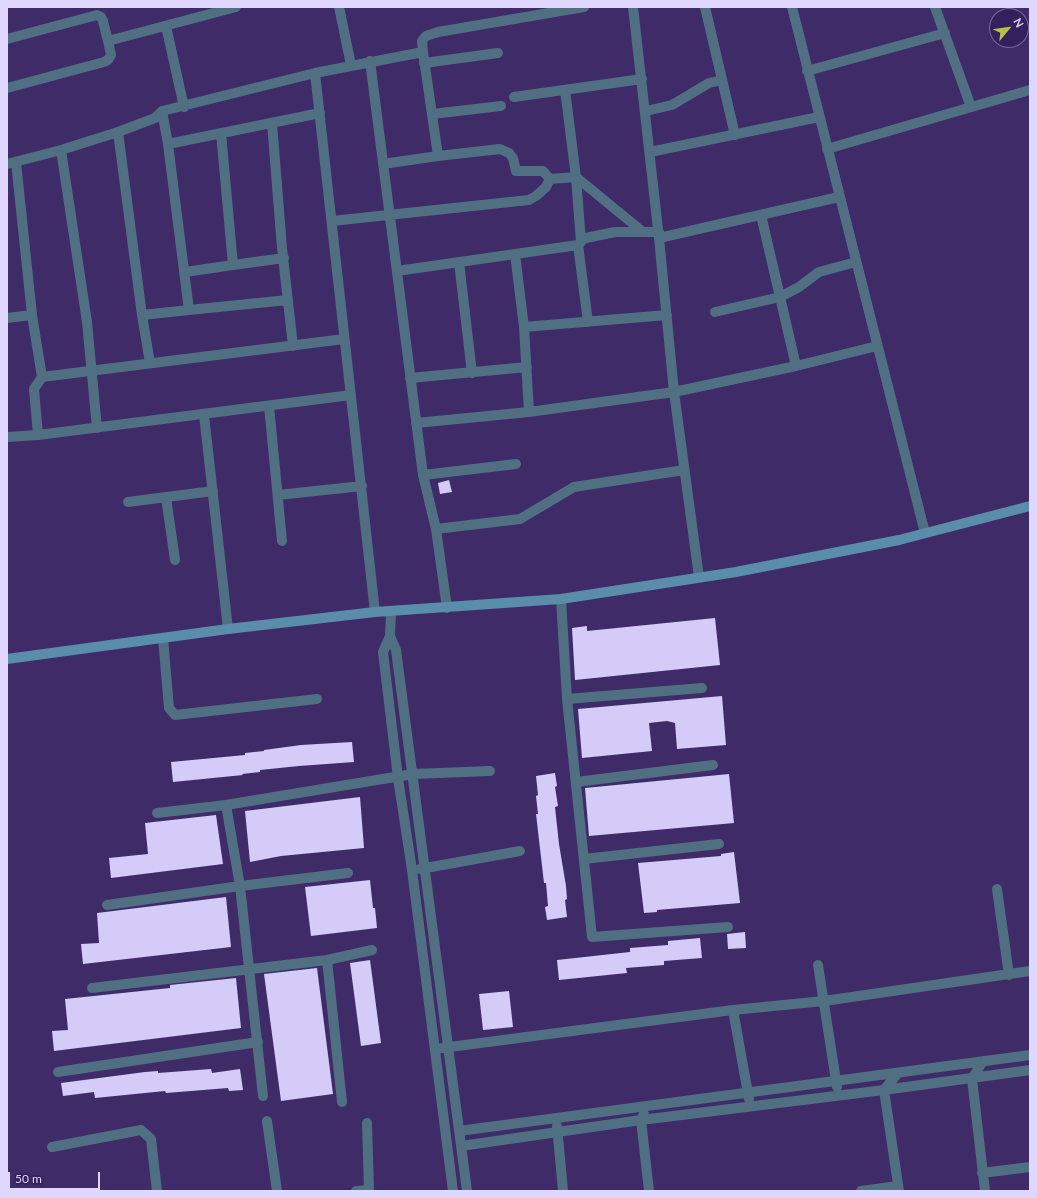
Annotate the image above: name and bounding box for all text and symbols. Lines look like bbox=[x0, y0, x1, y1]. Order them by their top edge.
north arrow bbox=[989, 8, 1029, 48]
text: N bbox=[1011, 16, 1027, 29]
scale bar bbox=[10, 1164, 102, 1190]
text: 50 m bbox=[15, 1171, 42, 1186]

